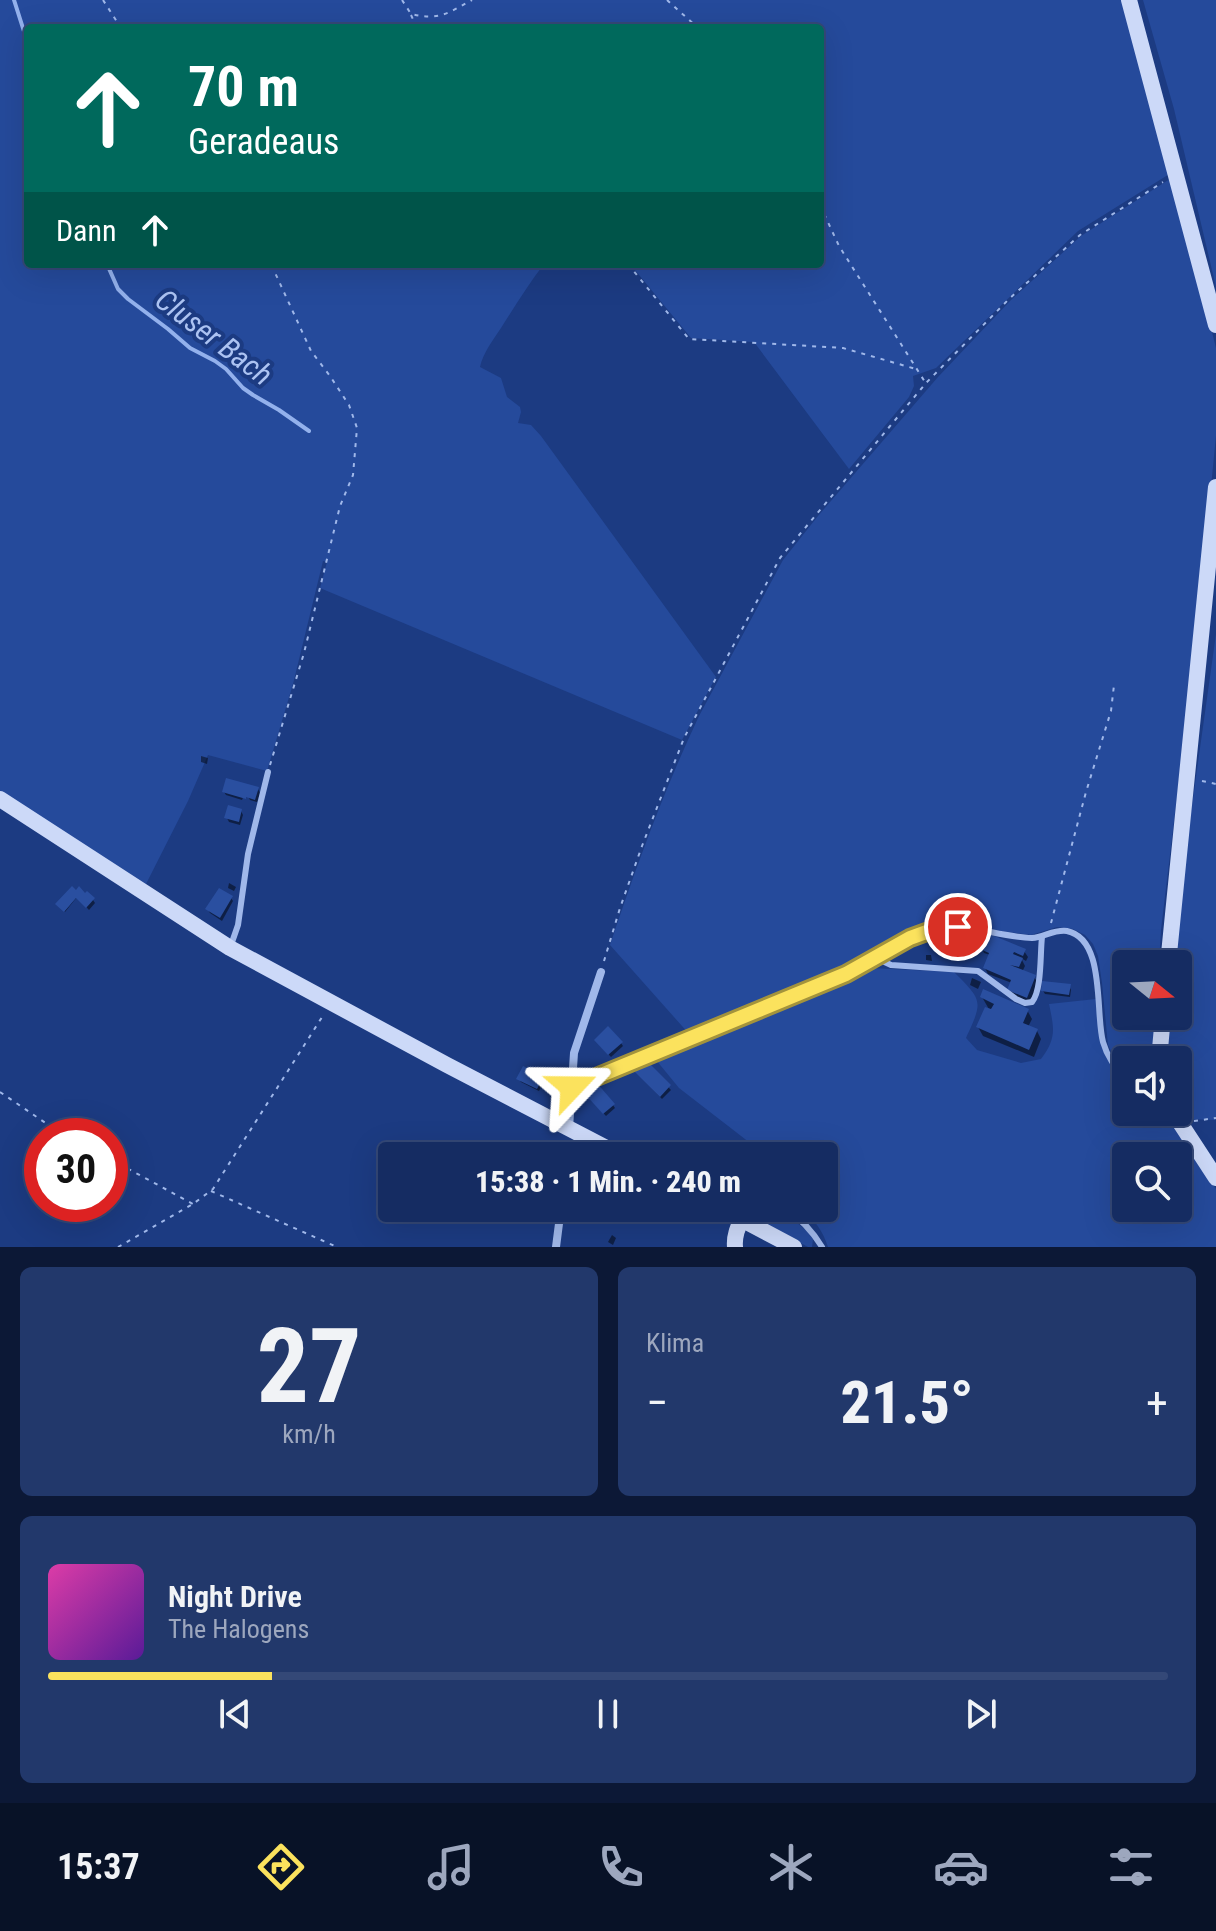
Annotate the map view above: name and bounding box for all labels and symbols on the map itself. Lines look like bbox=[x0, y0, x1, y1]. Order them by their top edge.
water label: Cluser Bach bbox=[149, 282, 279, 392]
pin bbox=[924, 893, 992, 961]
north arrow bbox=[1112, 950, 1192, 1030]
position arrow bbox=[530, 1045, 614, 1129]
speed limit sign: 30 bbox=[24, 1118, 128, 1222]

